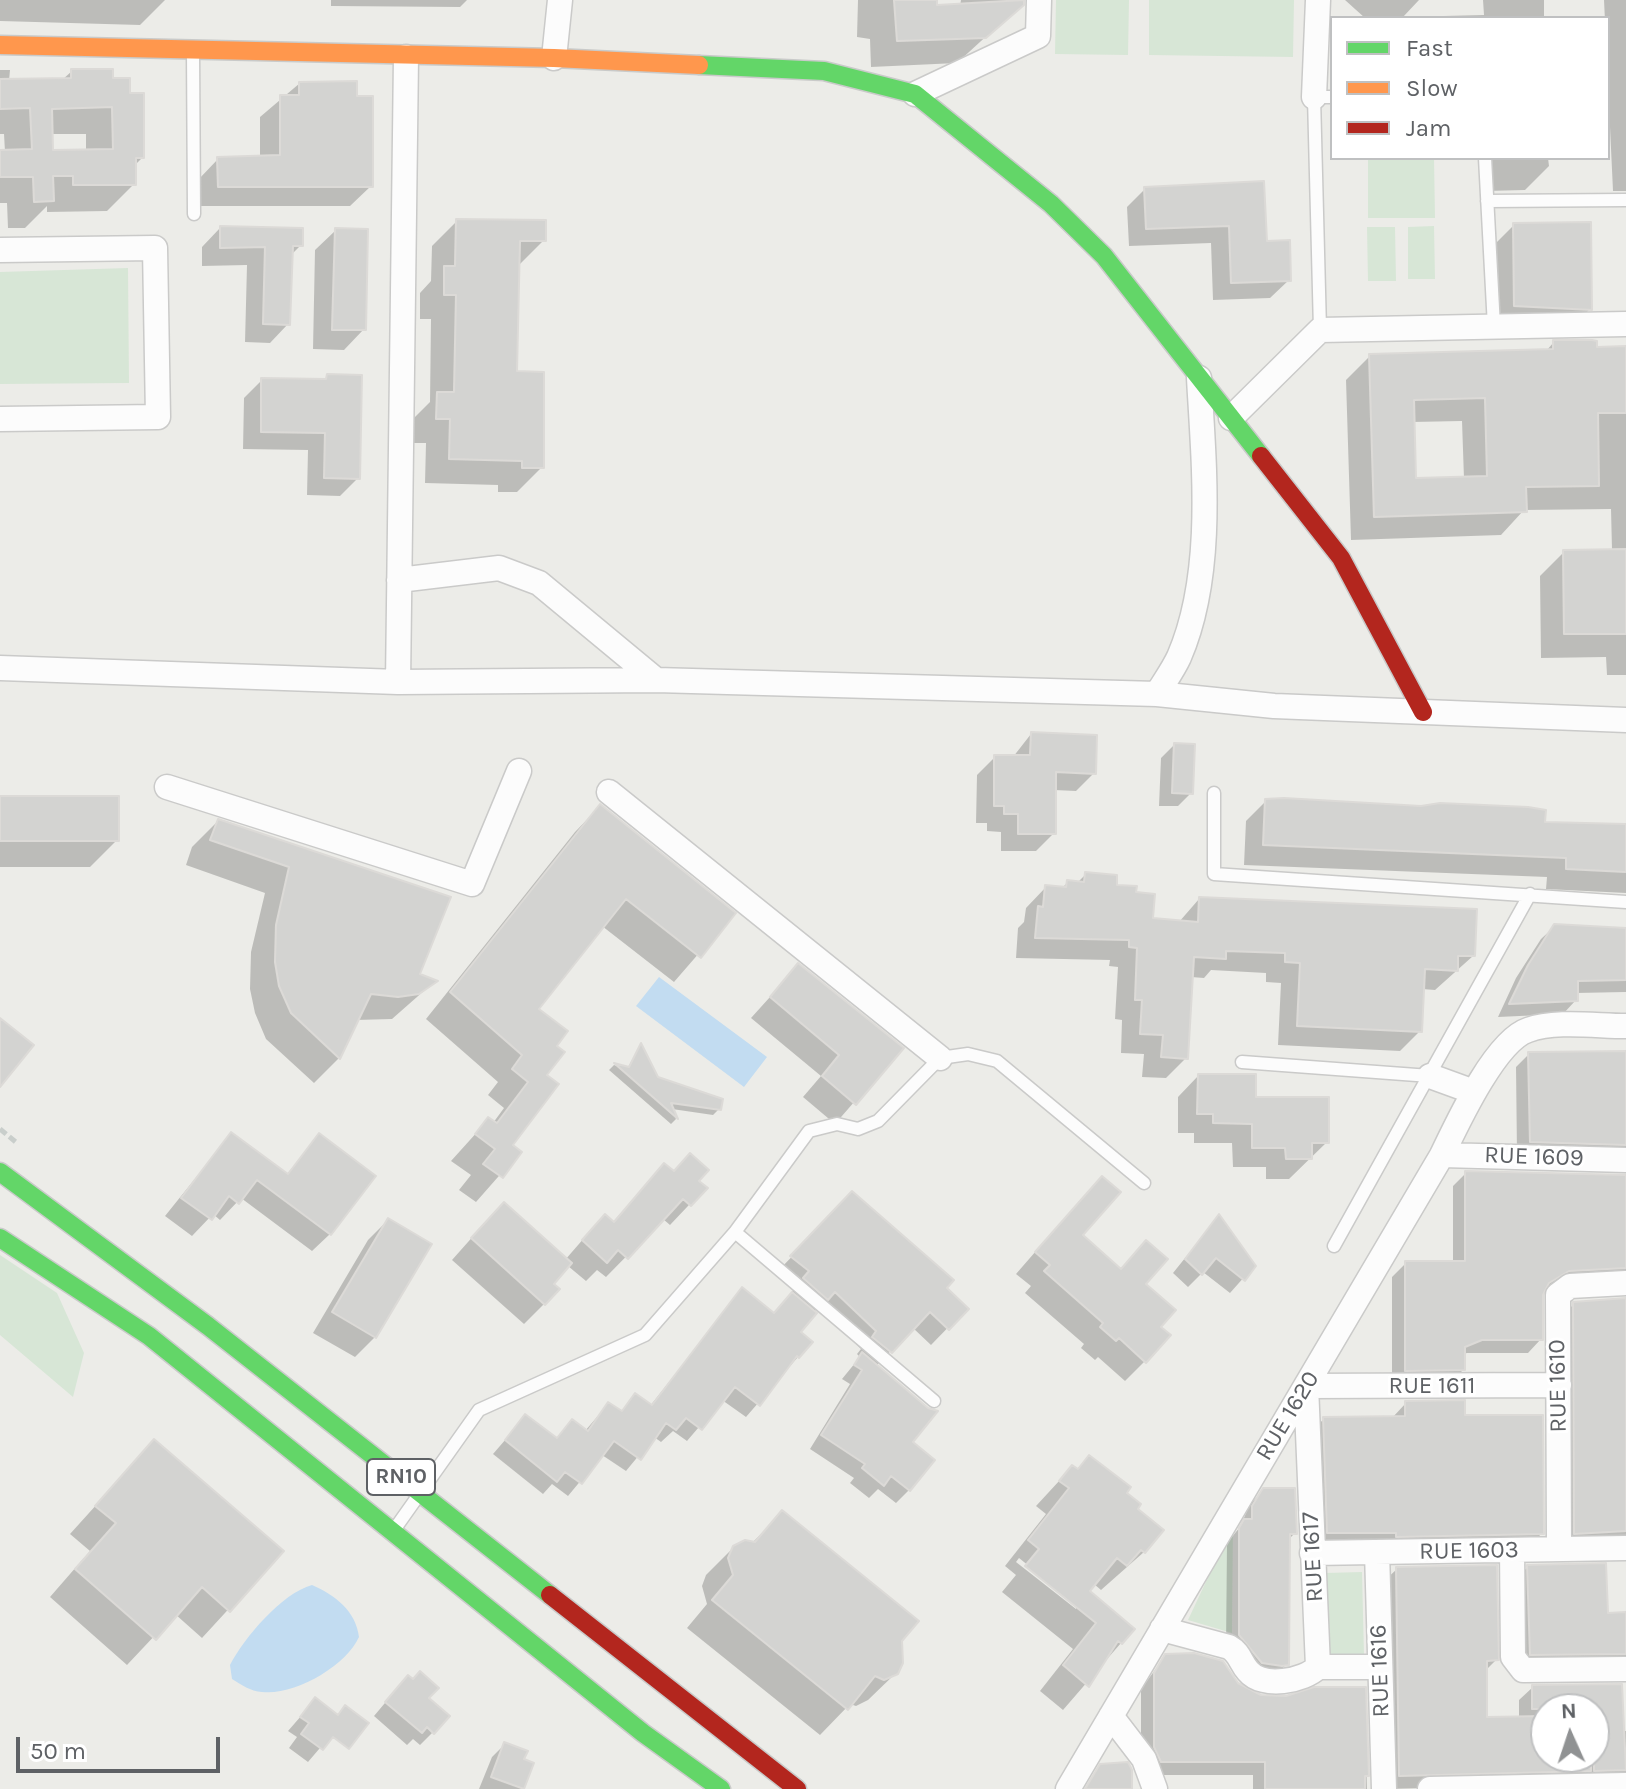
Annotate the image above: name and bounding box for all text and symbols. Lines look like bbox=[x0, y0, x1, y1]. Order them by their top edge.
legend bbox=[1330, 16, 1610, 160]
text: Fast bbox=[1406, 34, 1453, 62]
text: Slow bbox=[1406, 74, 1458, 102]
text: Jam bbox=[1406, 114, 1451, 142]
street label: RUE 1609 bbox=[1484, 1141, 1584, 1173]
street label: RUE 1610 bbox=[1543, 1339, 1573, 1433]
street label: RUE 1620 bbox=[1250, 1366, 1326, 1466]
street label: RUE 1611 bbox=[1388, 1372, 1476, 1400]
road number: RN10 bbox=[367, 1459, 435, 1495]
street label: RUE 1617 bbox=[1296, 1511, 1330, 1603]
street label: RUE 1603 bbox=[1419, 1536, 1519, 1566]
street label: RUE 1616 bbox=[1364, 1624, 1396, 1718]
north arrow bbox=[1530, 1693, 1610, 1773]
text: N bbox=[1560, 1698, 1577, 1724]
scale bar bbox=[20, 1721, 224, 1771]
text: 50 m bbox=[30, 1737, 86, 1765]

